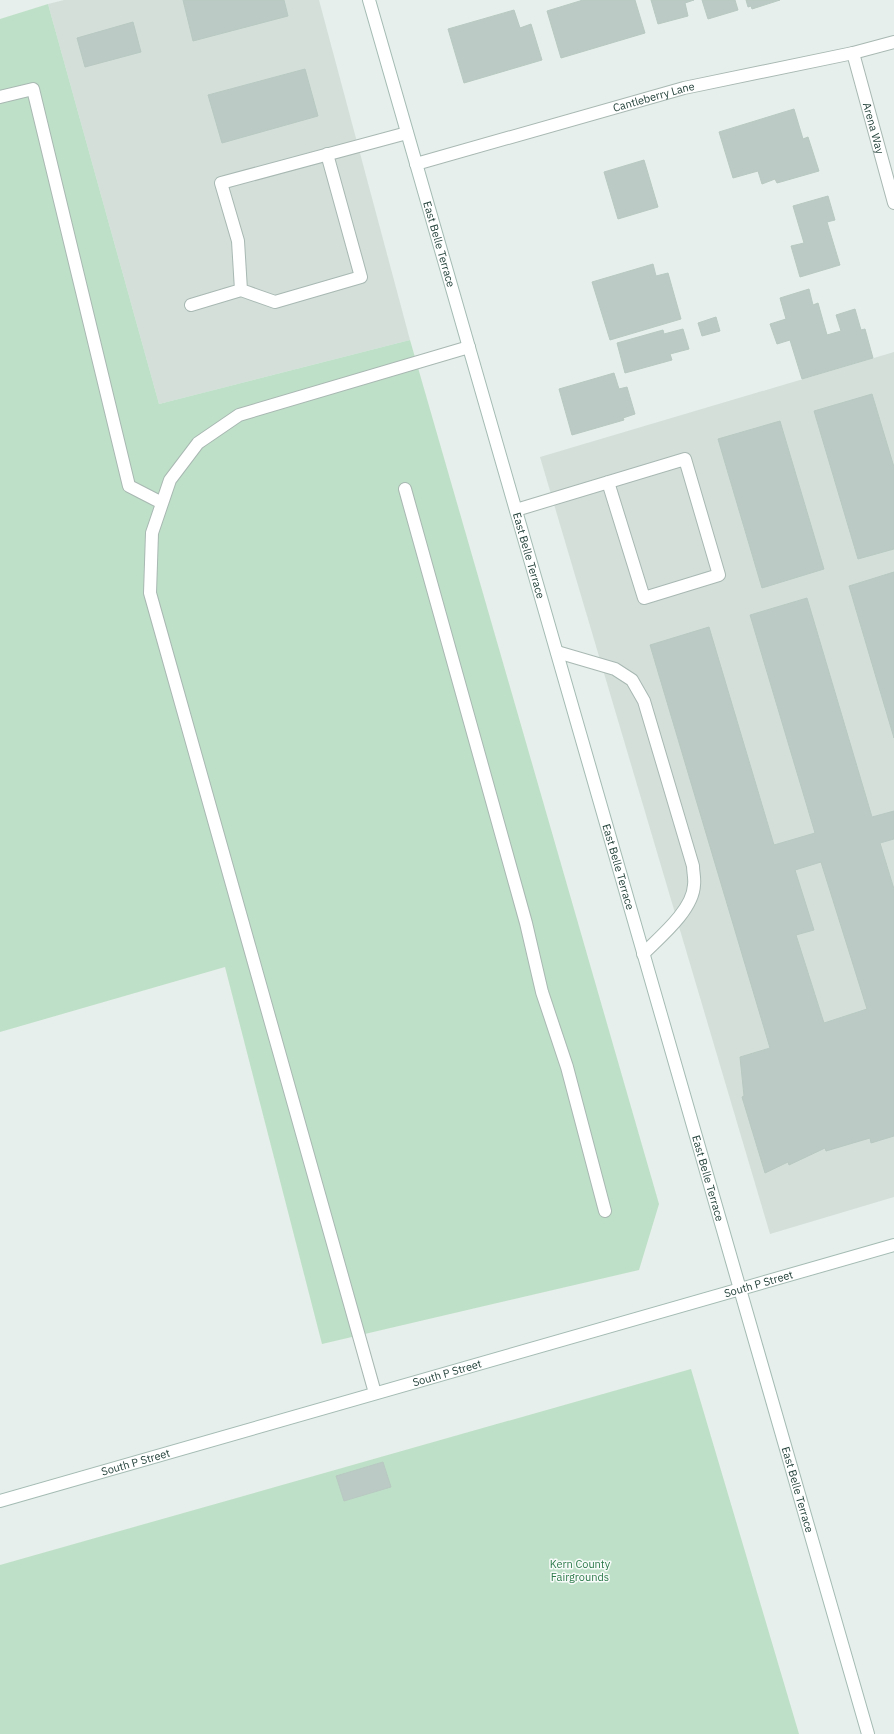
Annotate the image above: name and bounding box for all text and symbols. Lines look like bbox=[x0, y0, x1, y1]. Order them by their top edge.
street label: Cantleberry Lane bbox=[611, 79, 696, 115]
street label: Arena Way bbox=[860, 101, 887, 156]
street label: East Belle Terrace bbox=[420, 199, 458, 289]
street label: East Belle Terrace bbox=[510, 511, 548, 600]
street label: East Belle Terrace bbox=[599, 822, 637, 911]
street label: East Belle Terrace bbox=[689, 1134, 727, 1223]
street label: South P Street bbox=[722, 1267, 795, 1300]
street label: South P Street bbox=[411, 1356, 483, 1390]
street label: East Belle Terrace bbox=[779, 1445, 817, 1534]
street label: South P Street bbox=[99, 1446, 172, 1479]
park label: Kern County Fairgrounds bbox=[550, 1557, 611, 1584]

